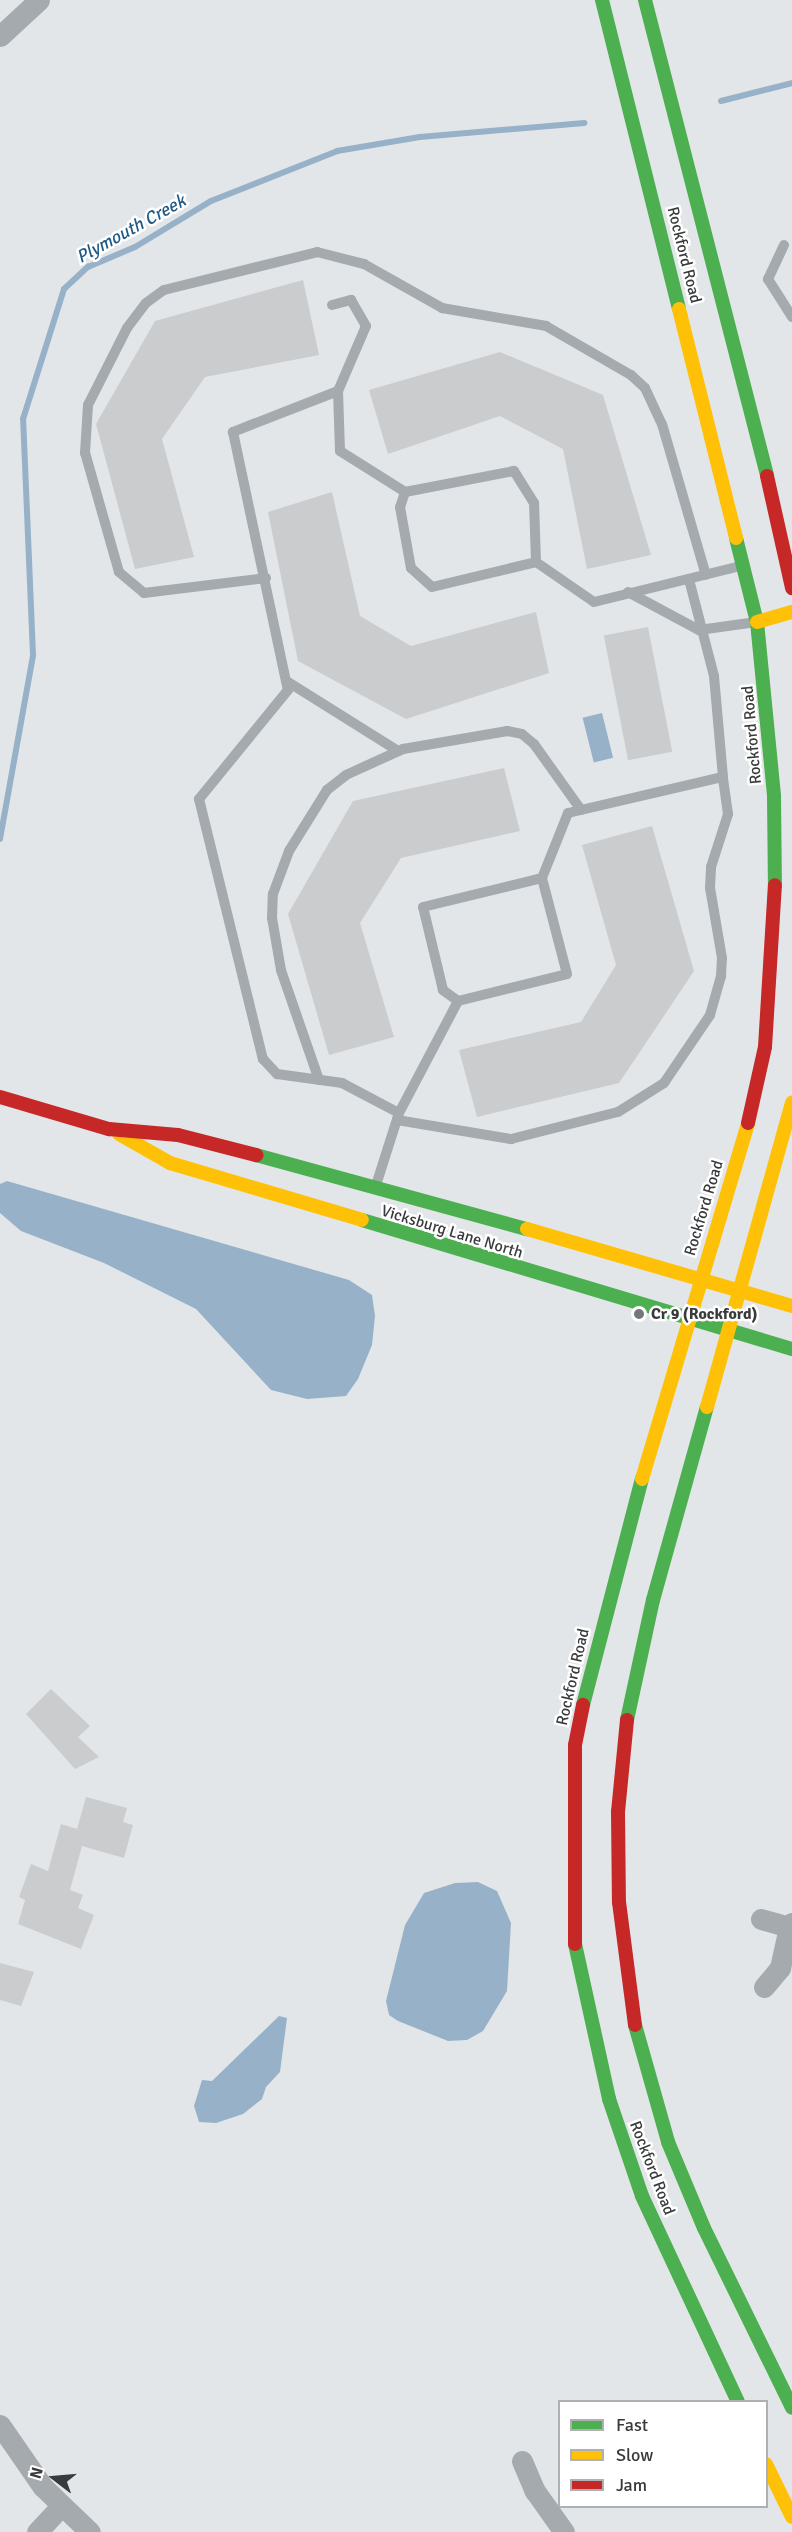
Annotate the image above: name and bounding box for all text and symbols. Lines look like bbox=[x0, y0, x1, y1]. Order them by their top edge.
water label: Plymouth Creek bbox=[73, 190, 189, 268]
street label: Rockford Road bbox=[663, 205, 705, 305]
street label: Rockford Road bbox=[738, 685, 766, 785]
street label: Rockford Road bbox=[680, 1158, 728, 1258]
street label: Vicksburg Lane North bbox=[379, 1201, 525, 1263]
place label: Cr 9 (Rockford) bbox=[651, 1304, 758, 1324]
marker: Cr 9 (Rockford) bbox=[632, 1307, 646, 1321]
street label: Rockford Road bbox=[553, 1627, 593, 1727]
street label: Rockford Road bbox=[625, 2118, 679, 2218]
legend bbox=[558, 2400, 768, 2508]
text: Fast bbox=[616, 2414, 648, 2436]
text: Slow bbox=[616, 2444, 653, 2466]
north arrow bbox=[24, 2448, 84, 2508]
text: N bbox=[26, 2465, 48, 2481]
text: Jam bbox=[616, 2474, 647, 2496]

